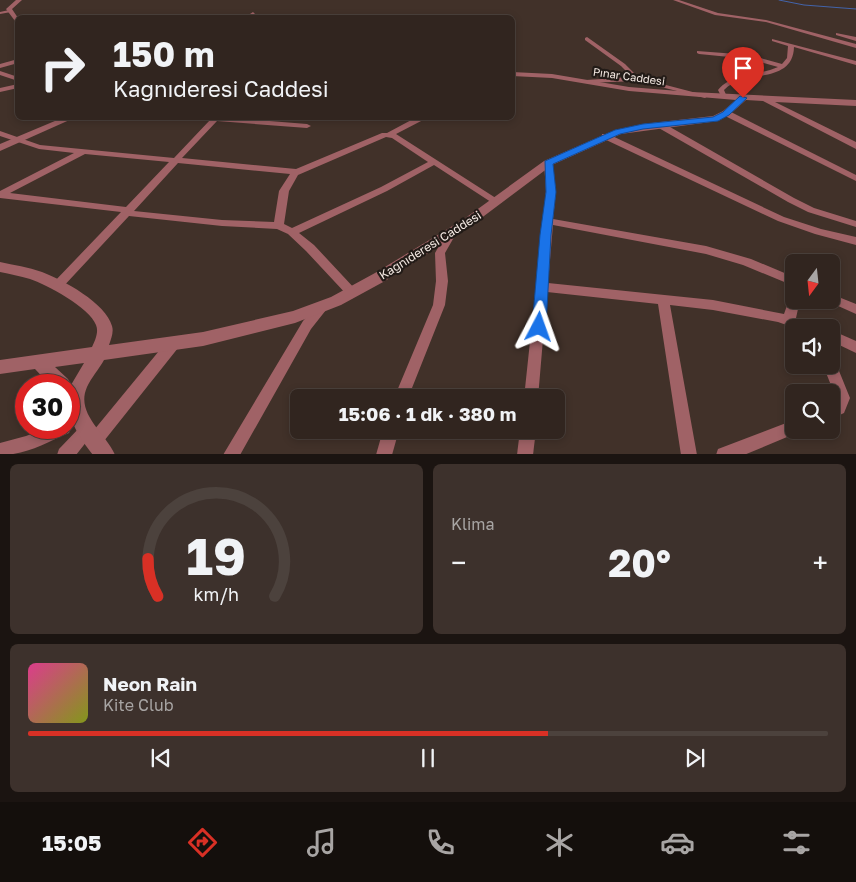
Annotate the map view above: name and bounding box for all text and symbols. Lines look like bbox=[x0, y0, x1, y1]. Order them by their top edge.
text: 150 m bbox=[113, 33, 215, 75]
icon: right bbox=[30, 35, 95, 100]
pin bbox=[722, 47, 764, 98]
icon: arrive bbox=[729, 54, 757, 82]
street label: Pınar Caddesi bbox=[592, 65, 666, 87]
text: Kağnıderesi Caddesi bbox=[113, 75, 329, 102]
street label: Kağnıderesi Caddesi bbox=[376, 207, 484, 283]
north arrow bbox=[785, 254, 840, 309]
map controls bbox=[785, 254, 840, 439]
position arrow bbox=[512, 300, 564, 352]
button: sound bbox=[785, 319, 840, 374]
speed limit sign: 30 bbox=[15, 374, 80, 439]
button: search bbox=[785, 384, 840, 439]
text: 15:06 · 1 dk · 380 m bbox=[339, 402, 516, 425]
text: Klima bbox=[451, 514, 495, 534]
text: 19 bbox=[187, 524, 246, 586]
text: 20° bbox=[608, 540, 671, 585]
text: − bbox=[451, 546, 466, 579]
text: + bbox=[813, 546, 828, 579]
text: km/h bbox=[194, 583, 239, 605]
text: Neon Rain bbox=[103, 672, 197, 695]
text: Kite Club bbox=[103, 695, 174, 715]
icon: previous bbox=[147, 744, 175, 772]
icon: pause bbox=[414, 744, 442, 772]
icon: next bbox=[681, 744, 709, 772]
icon: directions bbox=[185, 825, 220, 860]
icon: music bbox=[304, 825, 339, 860]
icon: phone bbox=[423, 825, 458, 860]
icon: climate bbox=[542, 825, 577, 860]
icon: car bbox=[660, 825, 695, 860]
icon: filters bbox=[779, 825, 814, 860]
text: 15:05 bbox=[42, 829, 101, 856]

